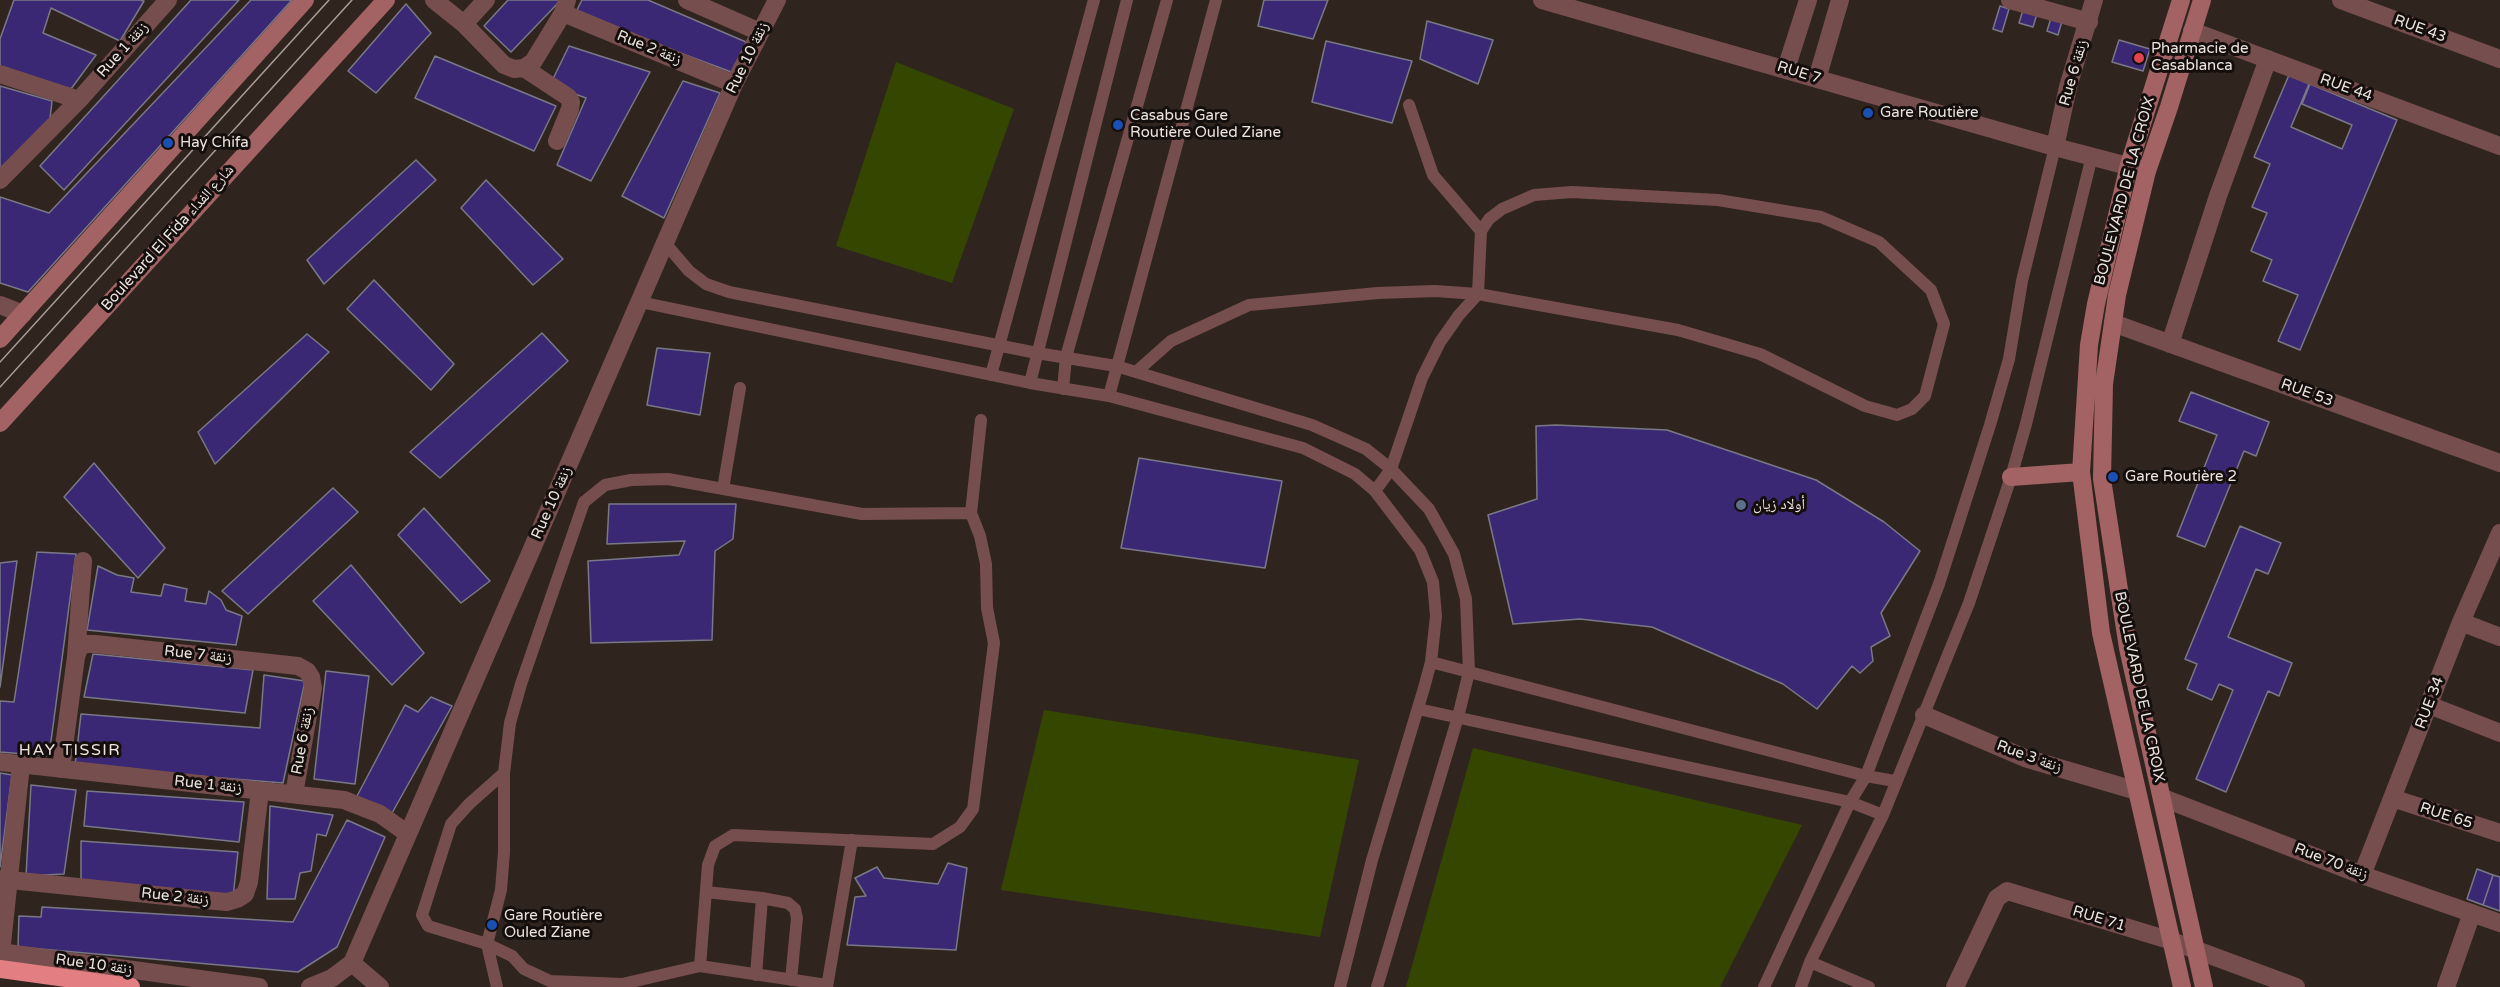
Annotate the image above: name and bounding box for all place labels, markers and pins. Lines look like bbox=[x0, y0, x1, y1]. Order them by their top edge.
place label: Pharmacie de Casablanca bbox=[2151, 40, 2249, 75]
marker: Pharmacie de Casablanca bbox=[2132, 51, 2146, 65]
place label: Gare Routière bbox=[1880, 104, 1979, 122]
marker: Gare Routière bbox=[1861, 106, 1875, 120]
place label: Casabus Gare Routière Ouled Ziane bbox=[1130, 107, 1281, 142]
marker: Casabus Gare Routière Ouled Ziane bbox=[1111, 118, 1125, 132]
place label: Hay Chifa bbox=[180, 134, 249, 152]
marker: Hay Chifa bbox=[161, 136, 175, 150]
place label: Gare Routière 2 bbox=[2125, 468, 2237, 486]
marker: Gare Routière 2 bbox=[2106, 470, 2120, 484]
place label: أولاد زيان bbox=[1753, 496, 1805, 514]
marker: أولاد زيان bbox=[1734, 498, 1748, 512]
place label: Gare Routière Ouled Ziane bbox=[504, 907, 603, 942]
marker: Gare Routière Ouled Ziane bbox=[485, 918, 499, 932]

